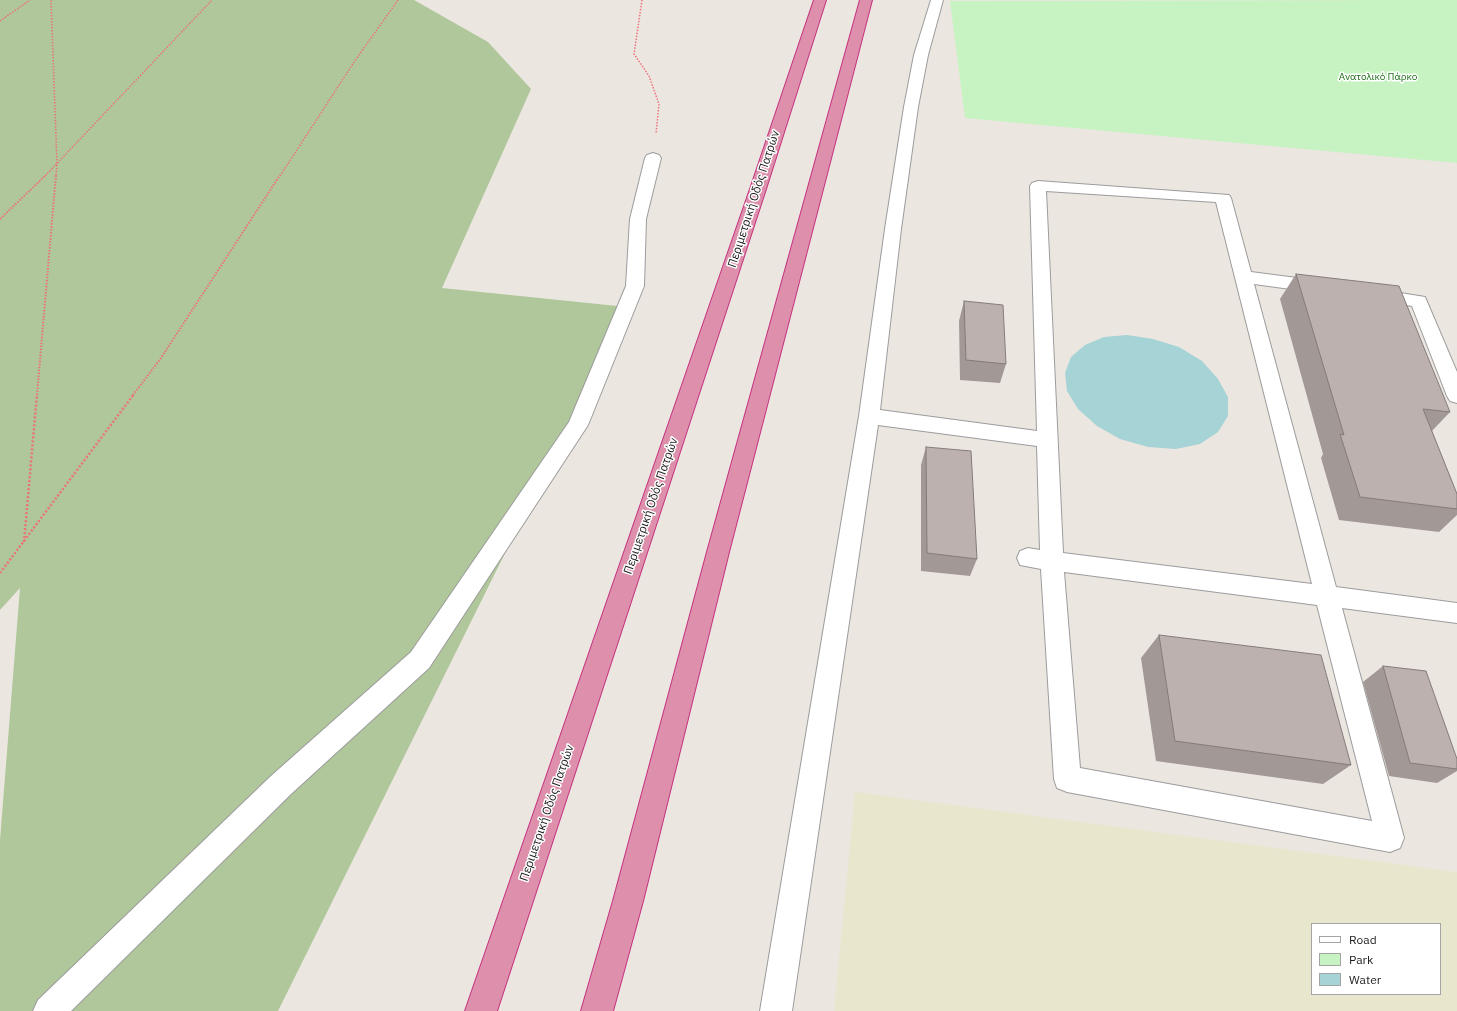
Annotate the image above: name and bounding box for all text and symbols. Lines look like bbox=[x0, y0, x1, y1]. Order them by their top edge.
park label: Ανατολικό Πάρκο bbox=[1339, 71, 1417, 83]
street label: Περιμετρική Οδός Πατρών bbox=[725, 129, 783, 269]
street label: Περιμετρική Οδός Πατρών bbox=[621, 436, 681, 576]
street label: Περιμετρική Οδός Πατρών bbox=[517, 743, 577, 883]
legend bbox=[1311, 923, 1441, 995]
text: Road bbox=[1349, 932, 1377, 947]
text: Park bbox=[1349, 952, 1373, 967]
text: Water bbox=[1349, 972, 1381, 987]

